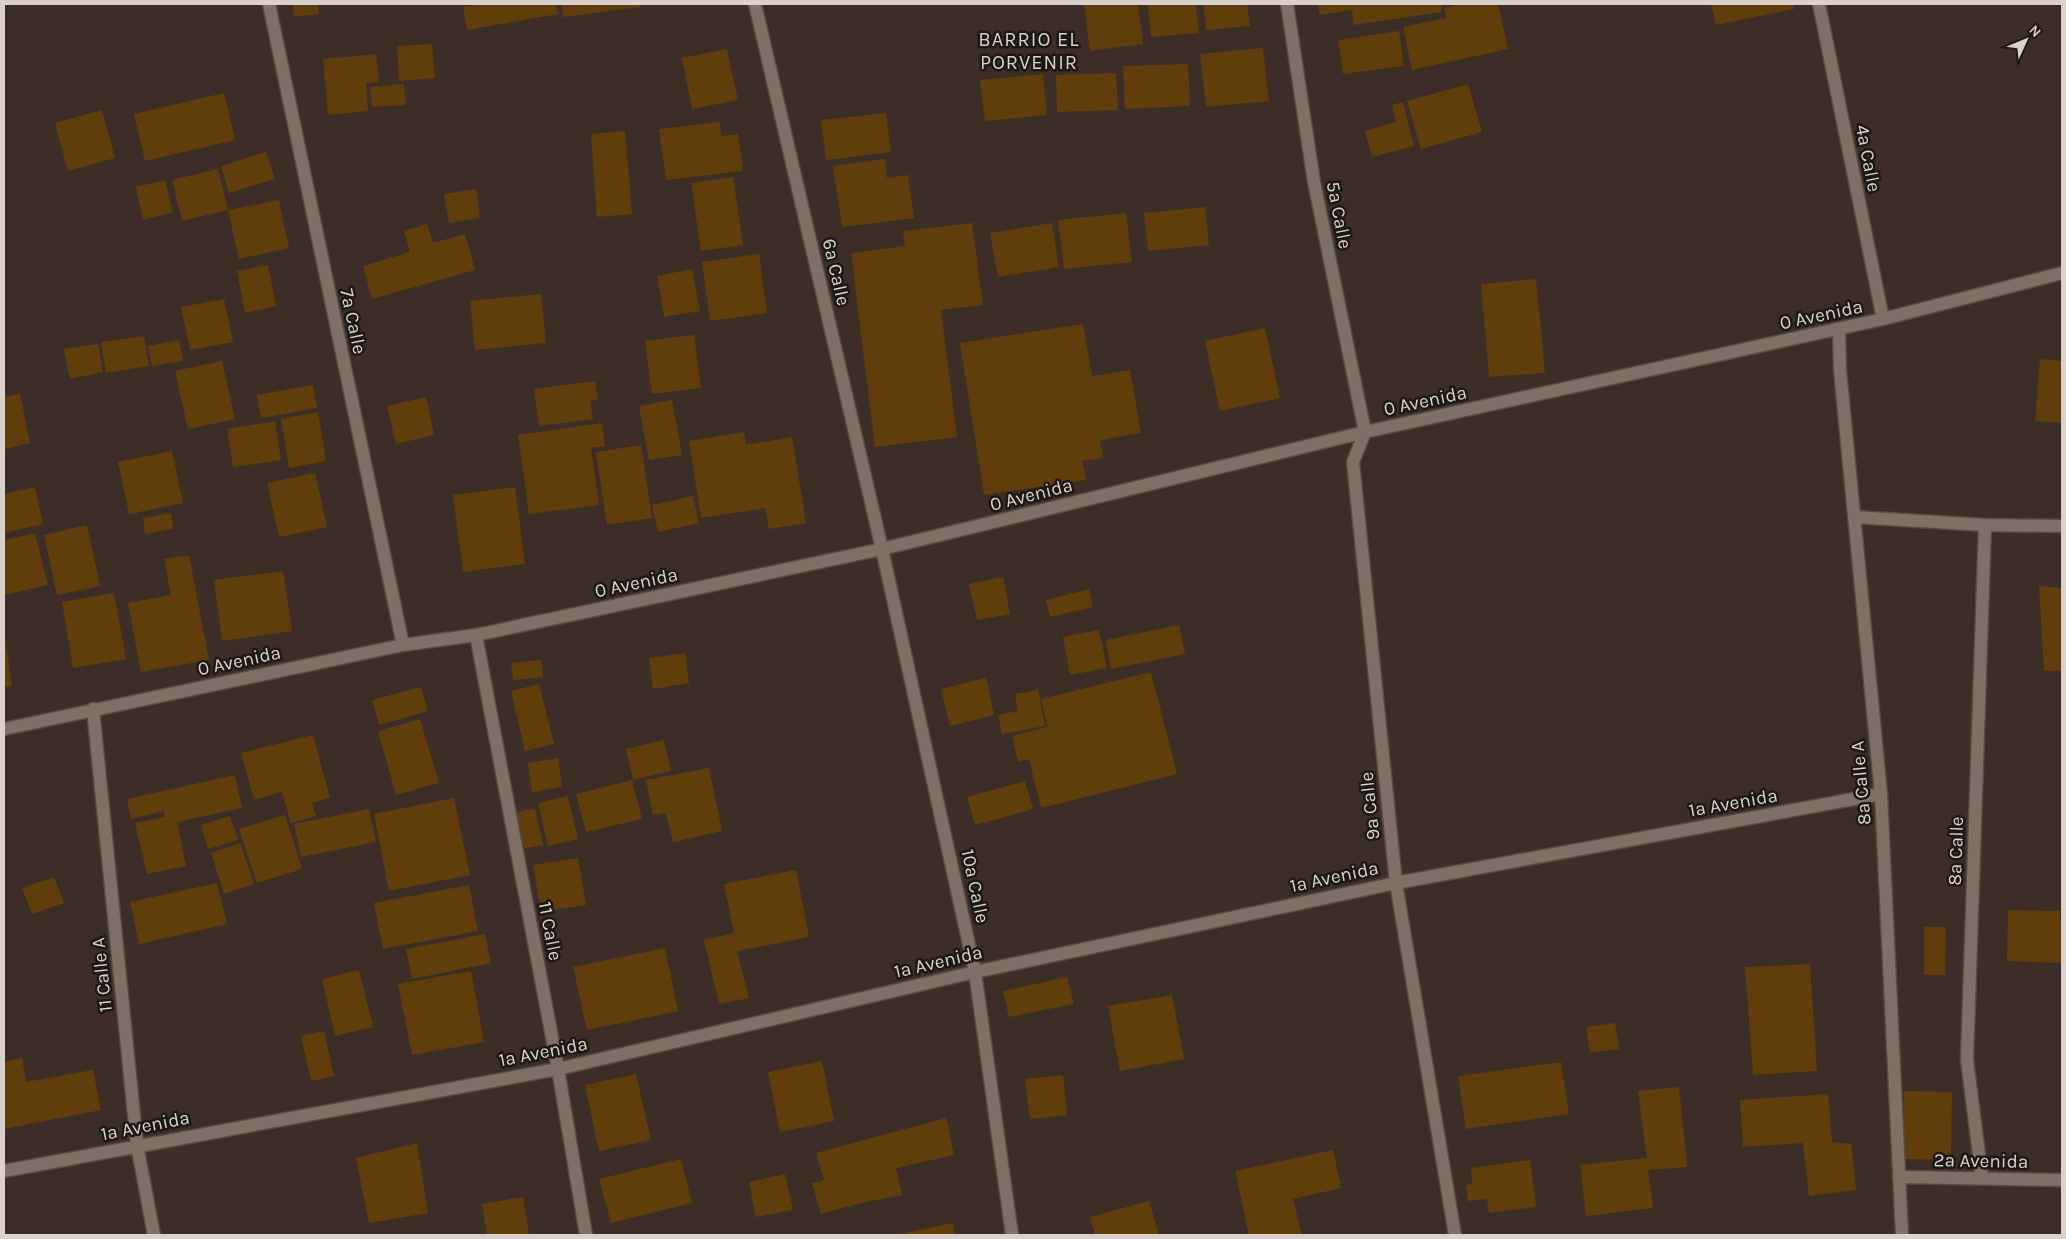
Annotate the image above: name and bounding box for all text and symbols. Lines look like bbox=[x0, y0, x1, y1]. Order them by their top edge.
north arrow bbox=[2001, 15, 2051, 65]
text: N bbox=[2025, 22, 2045, 41]
district label: BARRIO EL PORVENIR bbox=[978, 28, 1080, 74]
street label: 4a Calle bbox=[1851, 123, 1885, 194]
street label: 5a Calle bbox=[1322, 180, 1356, 251]
street label: 6a Calle bbox=[818, 236, 854, 308]
street label: 7a Calle bbox=[335, 286, 371, 356]
street label: 0 Avenida bbox=[1778, 295, 1865, 335]
street label: 0 Avenida bbox=[1382, 381, 1469, 421]
street label: 0 Avenida bbox=[988, 474, 1075, 516]
street label: 0 Avenida bbox=[593, 563, 680, 603]
street label: 0 Avenida bbox=[196, 641, 283, 681]
street label: 8a Calle A bbox=[1846, 740, 1876, 826]
street label: 9a Calle bbox=[1355, 771, 1385, 841]
street label: 1a Avenida bbox=[1687, 784, 1779, 822]
street label: 8a Calle bbox=[1944, 816, 1968, 886]
street label: 10a Calle bbox=[956, 847, 994, 925]
street label: 1a Avenida bbox=[1288, 857, 1380, 897]
street label: 11 Calle bbox=[534, 900, 567, 963]
street label: 11 Calle A bbox=[87, 936, 117, 1013]
street label: 1a Avenida bbox=[892, 941, 985, 983]
street label: 1a Avenida bbox=[497, 1033, 589, 1071]
street label: 1a Avenida bbox=[99, 1107, 191, 1145]
street label: 2a Avenida bbox=[1933, 1149, 2028, 1173]

